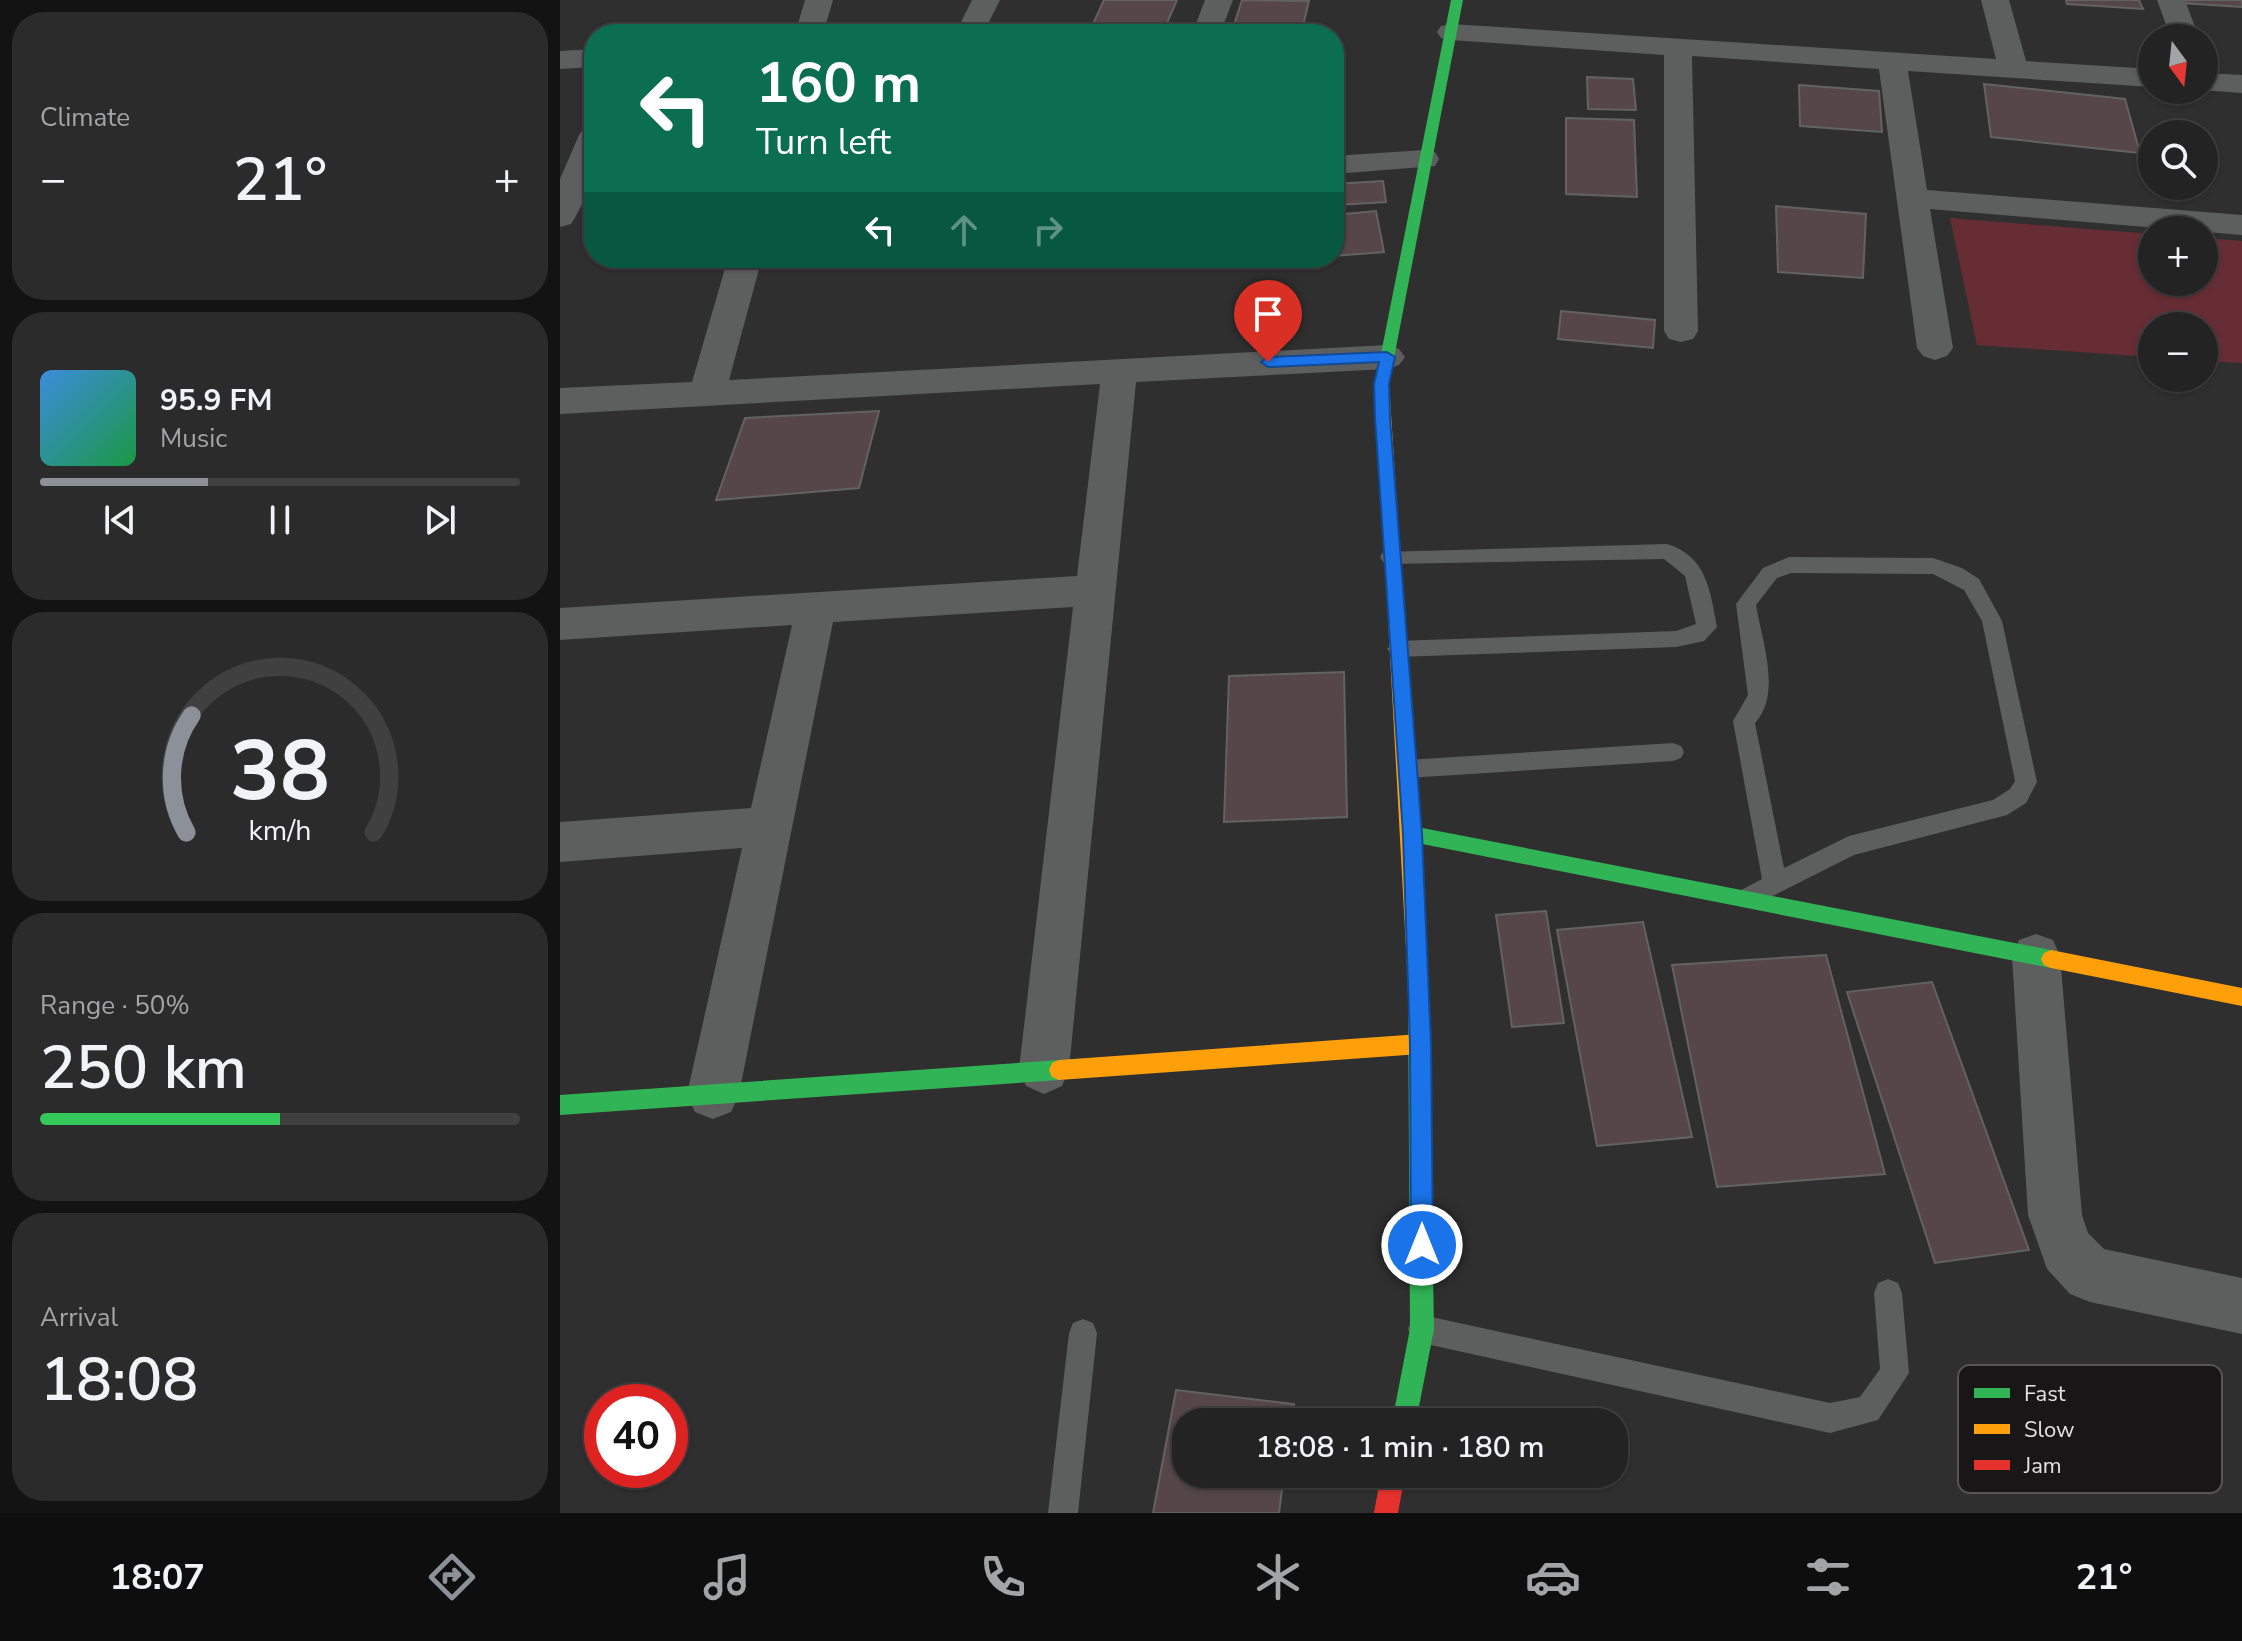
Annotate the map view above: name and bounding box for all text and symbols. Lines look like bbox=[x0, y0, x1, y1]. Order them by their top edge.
north arrow bbox=[2138, 24, 2218, 104]
map controls bbox=[2138, 24, 2218, 392]
text: 160 m bbox=[756, 45, 921, 122]
icon: left bbox=[624, 56, 728, 160]
text: Climate bbox=[40, 100, 130, 135]
text: Turn left bbox=[756, 118, 891, 167]
button: search bbox=[2138, 120, 2218, 200]
text: 21° bbox=[233, 139, 327, 221]
text: − bbox=[40, 150, 66, 210]
text: + bbox=[494, 150, 520, 210]
icon: left bbox=[858, 208, 902, 252]
icon: ahead bbox=[942, 208, 986, 252]
icon: right bbox=[1026, 208, 1070, 252]
button: + bbox=[2138, 216, 2218, 296]
pin bbox=[1234, 280, 1302, 362]
icon: arrive bbox=[1246, 292, 1290, 336]
button: − bbox=[2138, 312, 2218, 392]
text: 95.9 FM bbox=[160, 380, 272, 421]
text: Music bbox=[160, 421, 227, 456]
icon: previous bbox=[98, 498, 142, 542]
icon: pause bbox=[258, 498, 302, 542]
icon: next bbox=[418, 498, 462, 542]
text: 38 bbox=[230, 714, 330, 827]
text: km/h bbox=[249, 811, 311, 850]
text: Range · 50% bbox=[40, 988, 190, 1023]
text: 250 km bbox=[40, 1027, 247, 1109]
position arrow bbox=[1380, 1203, 1464, 1287]
text: Arrival bbox=[40, 1300, 118, 1335]
text: 18:08 bbox=[40, 1339, 198, 1421]
legend bbox=[1958, 1365, 2222, 1493]
text: Fast bbox=[2024, 1379, 2066, 1409]
speed limit sign: 40 bbox=[584, 1384, 688, 1488]
text: Slow bbox=[2024, 1415, 2075, 1445]
text: 18:08 · 1 min · 180 m bbox=[1255, 1427, 1545, 1468]
text: Jam bbox=[2023, 1451, 2062, 1481]
icon: directions bbox=[424, 1549, 480, 1605]
icon: music bbox=[699, 1549, 755, 1605]
icon: phone bbox=[975, 1549, 1031, 1605]
icon: climate bbox=[1250, 1549, 1306, 1605]
icon: car bbox=[1525, 1549, 1581, 1605]
icon: filters bbox=[1800, 1549, 1856, 1605]
text: 18:07 bbox=[110, 1553, 205, 1602]
text: 21° bbox=[2075, 1553, 2132, 1602]

